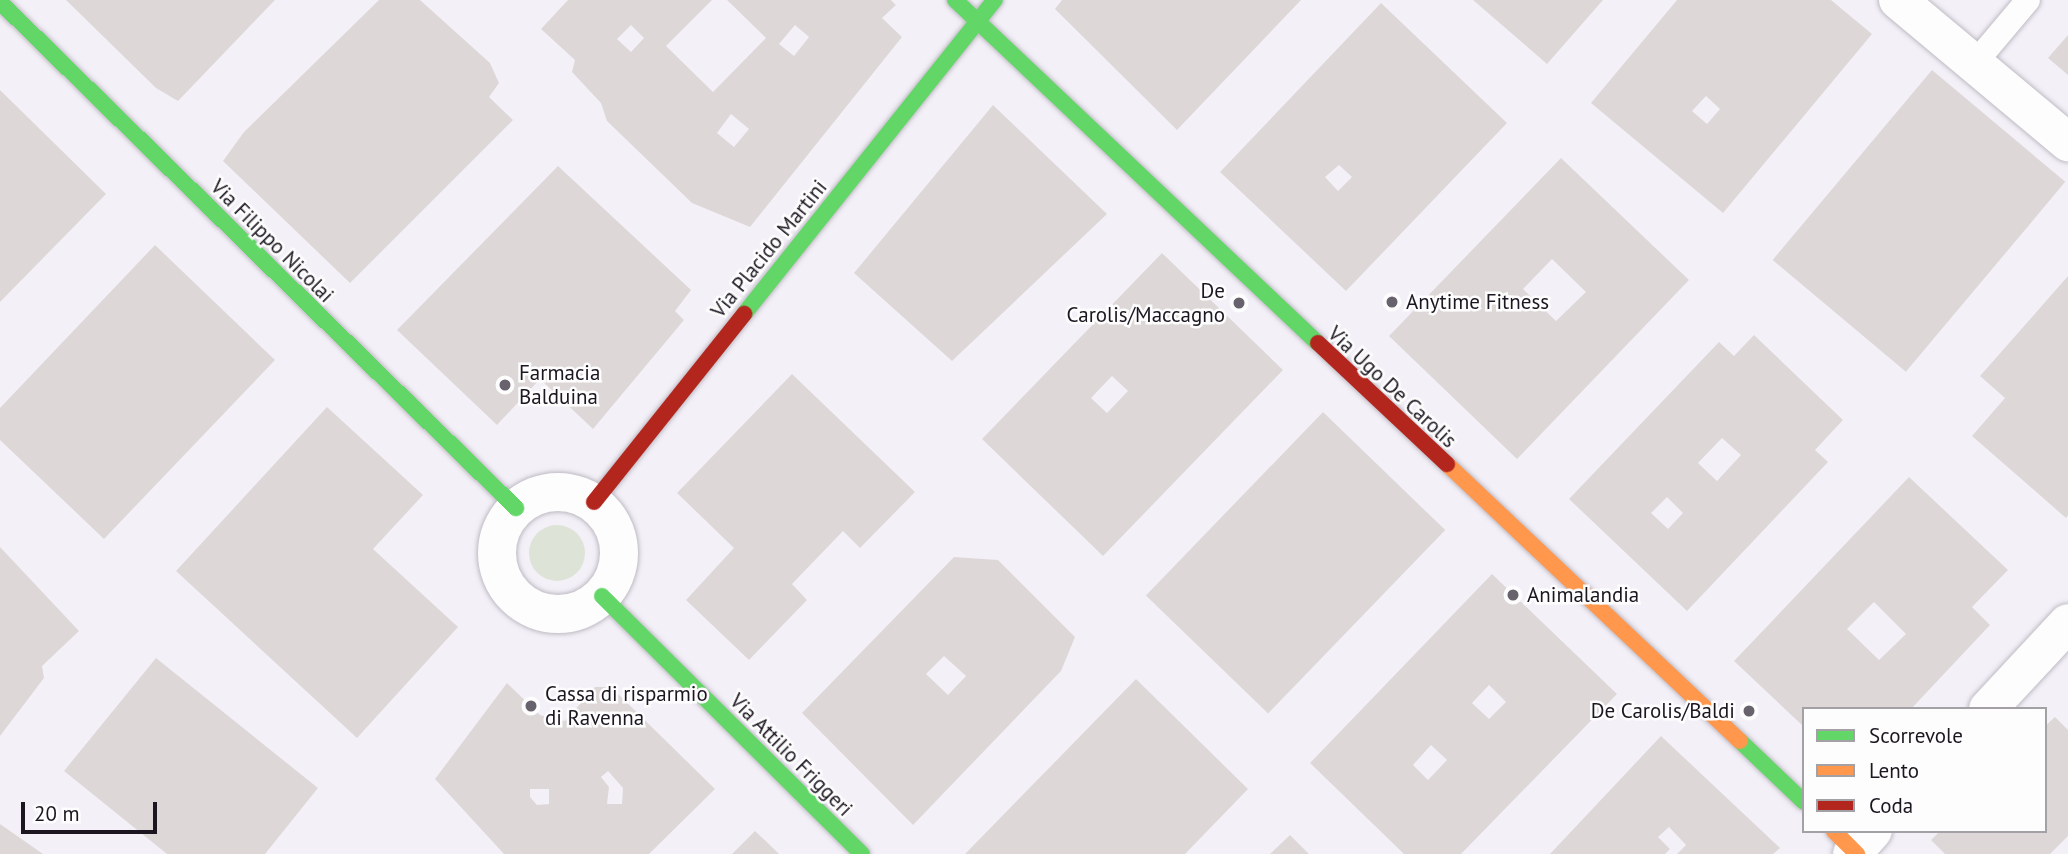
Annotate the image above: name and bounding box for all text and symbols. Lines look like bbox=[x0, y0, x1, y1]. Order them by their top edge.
street label: Via Filippo Nicolai bbox=[205, 174, 339, 308]
street label: Via Placido Martini bbox=[706, 175, 832, 323]
place label: De Carolis/Maccagno bbox=[1067, 278, 1225, 328]
place label: Anytime Fitness bbox=[1406, 289, 1549, 315]
marker: Anytime Fitness bbox=[1384, 294, 1400, 310]
marker: De Carolis/Maccagno bbox=[1231, 295, 1247, 311]
street label: Via Ugo De Carolis bbox=[1323, 321, 1461, 453]
place label: Farmacia Balduina bbox=[519, 360, 600, 410]
marker: Farmacia Balduina bbox=[497, 377, 513, 393]
place label: Animalandia bbox=[1527, 582, 1639, 608]
marker: Animalandia bbox=[1505, 587, 1521, 603]
place label: Cassa di risparmio di Ravenna bbox=[545, 681, 708, 731]
street label: Via Attilio Friggeri bbox=[724, 688, 858, 822]
marker: Cassa di risparmio di Ravenna bbox=[523, 698, 539, 714]
place label: De Carolis/Baldi bbox=[1591, 698, 1735, 724]
marker: De Carolis/Baldi bbox=[1741, 703, 1757, 719]
legend bbox=[1802, 707, 2047, 833]
text: Scorrevole bbox=[1869, 722, 1963, 749]
text: Lento bbox=[1869, 757, 1919, 784]
scale bar bbox=[24, 788, 161, 832]
text: Coda bbox=[1869, 792, 1913, 819]
text: 20 m bbox=[34, 800, 80, 827]

